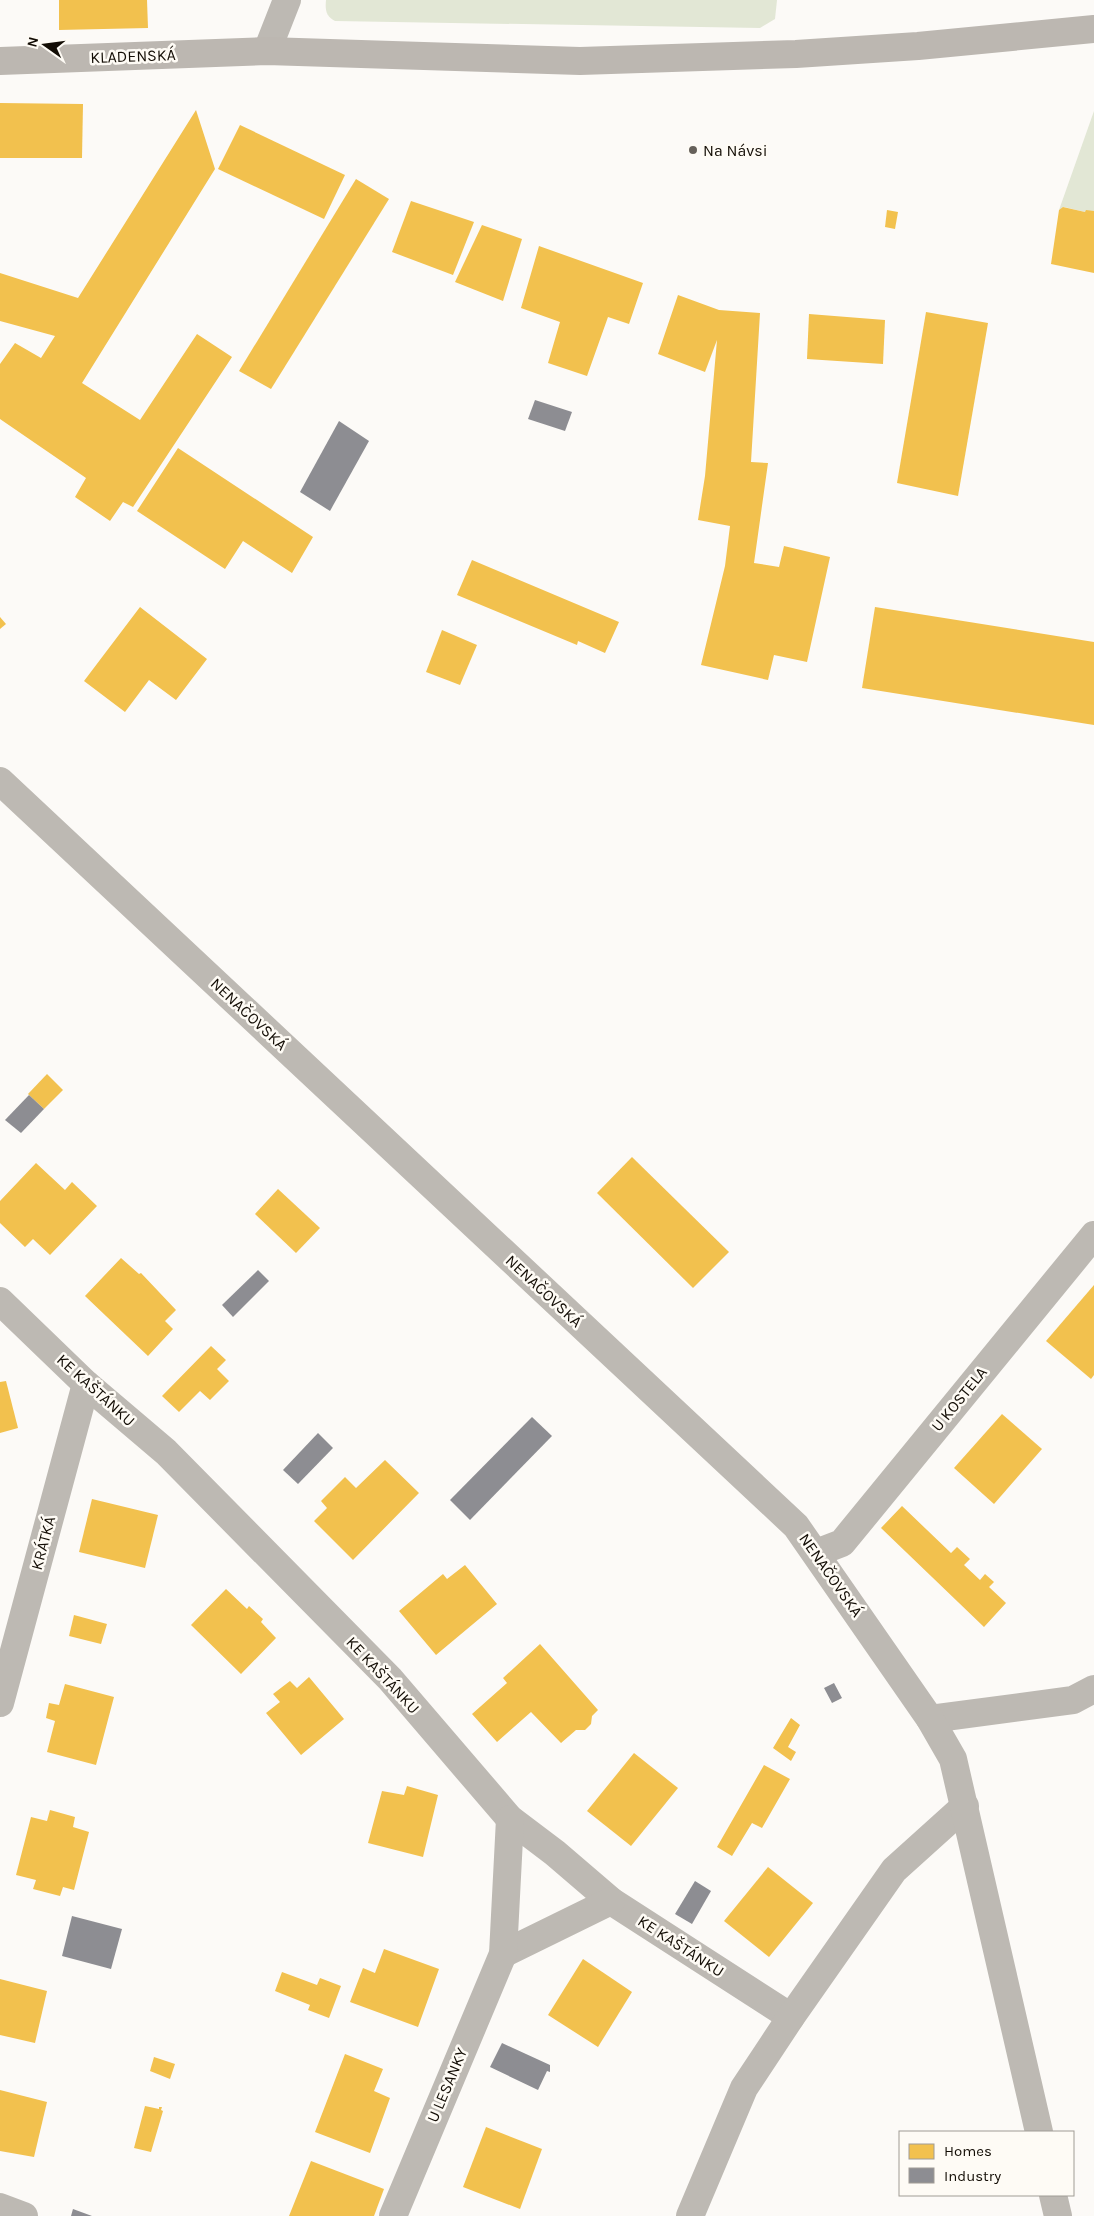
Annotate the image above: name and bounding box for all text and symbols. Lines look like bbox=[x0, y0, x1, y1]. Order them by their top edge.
north arrow bbox=[20, 20, 70, 70]
text: N bbox=[23, 35, 42, 49]
street label: KLADENSKÁ bbox=[90, 45, 176, 67]
place label: Na Návsi bbox=[703, 141, 768, 160]
marker: Na Návsi bbox=[687, 144, 699, 156]
street label: NENAČOVSKÁ bbox=[207, 974, 291, 1054]
street label: NENAČOVSKÁ bbox=[502, 1251, 586, 1331]
street label: KE KAŠTÁNKU bbox=[53, 1350, 139, 1430]
street label: U KOSTELA bbox=[927, 1363, 991, 1435]
street label: KRÁTKÁ bbox=[27, 1514, 59, 1572]
street label: NENAČOVSKÁ bbox=[795, 1530, 867, 1620]
street label: KE KAŠTÁNKU bbox=[342, 1632, 424, 1718]
street label: KE KAŠTÁNKU bbox=[634, 1911, 728, 1981]
street label: U LESANKY bbox=[423, 2045, 471, 2125]
legend bbox=[899, 2131, 1074, 2196]
text: Homes bbox=[944, 2142, 992, 2160]
text: Industry bbox=[944, 2167, 1001, 2185]

